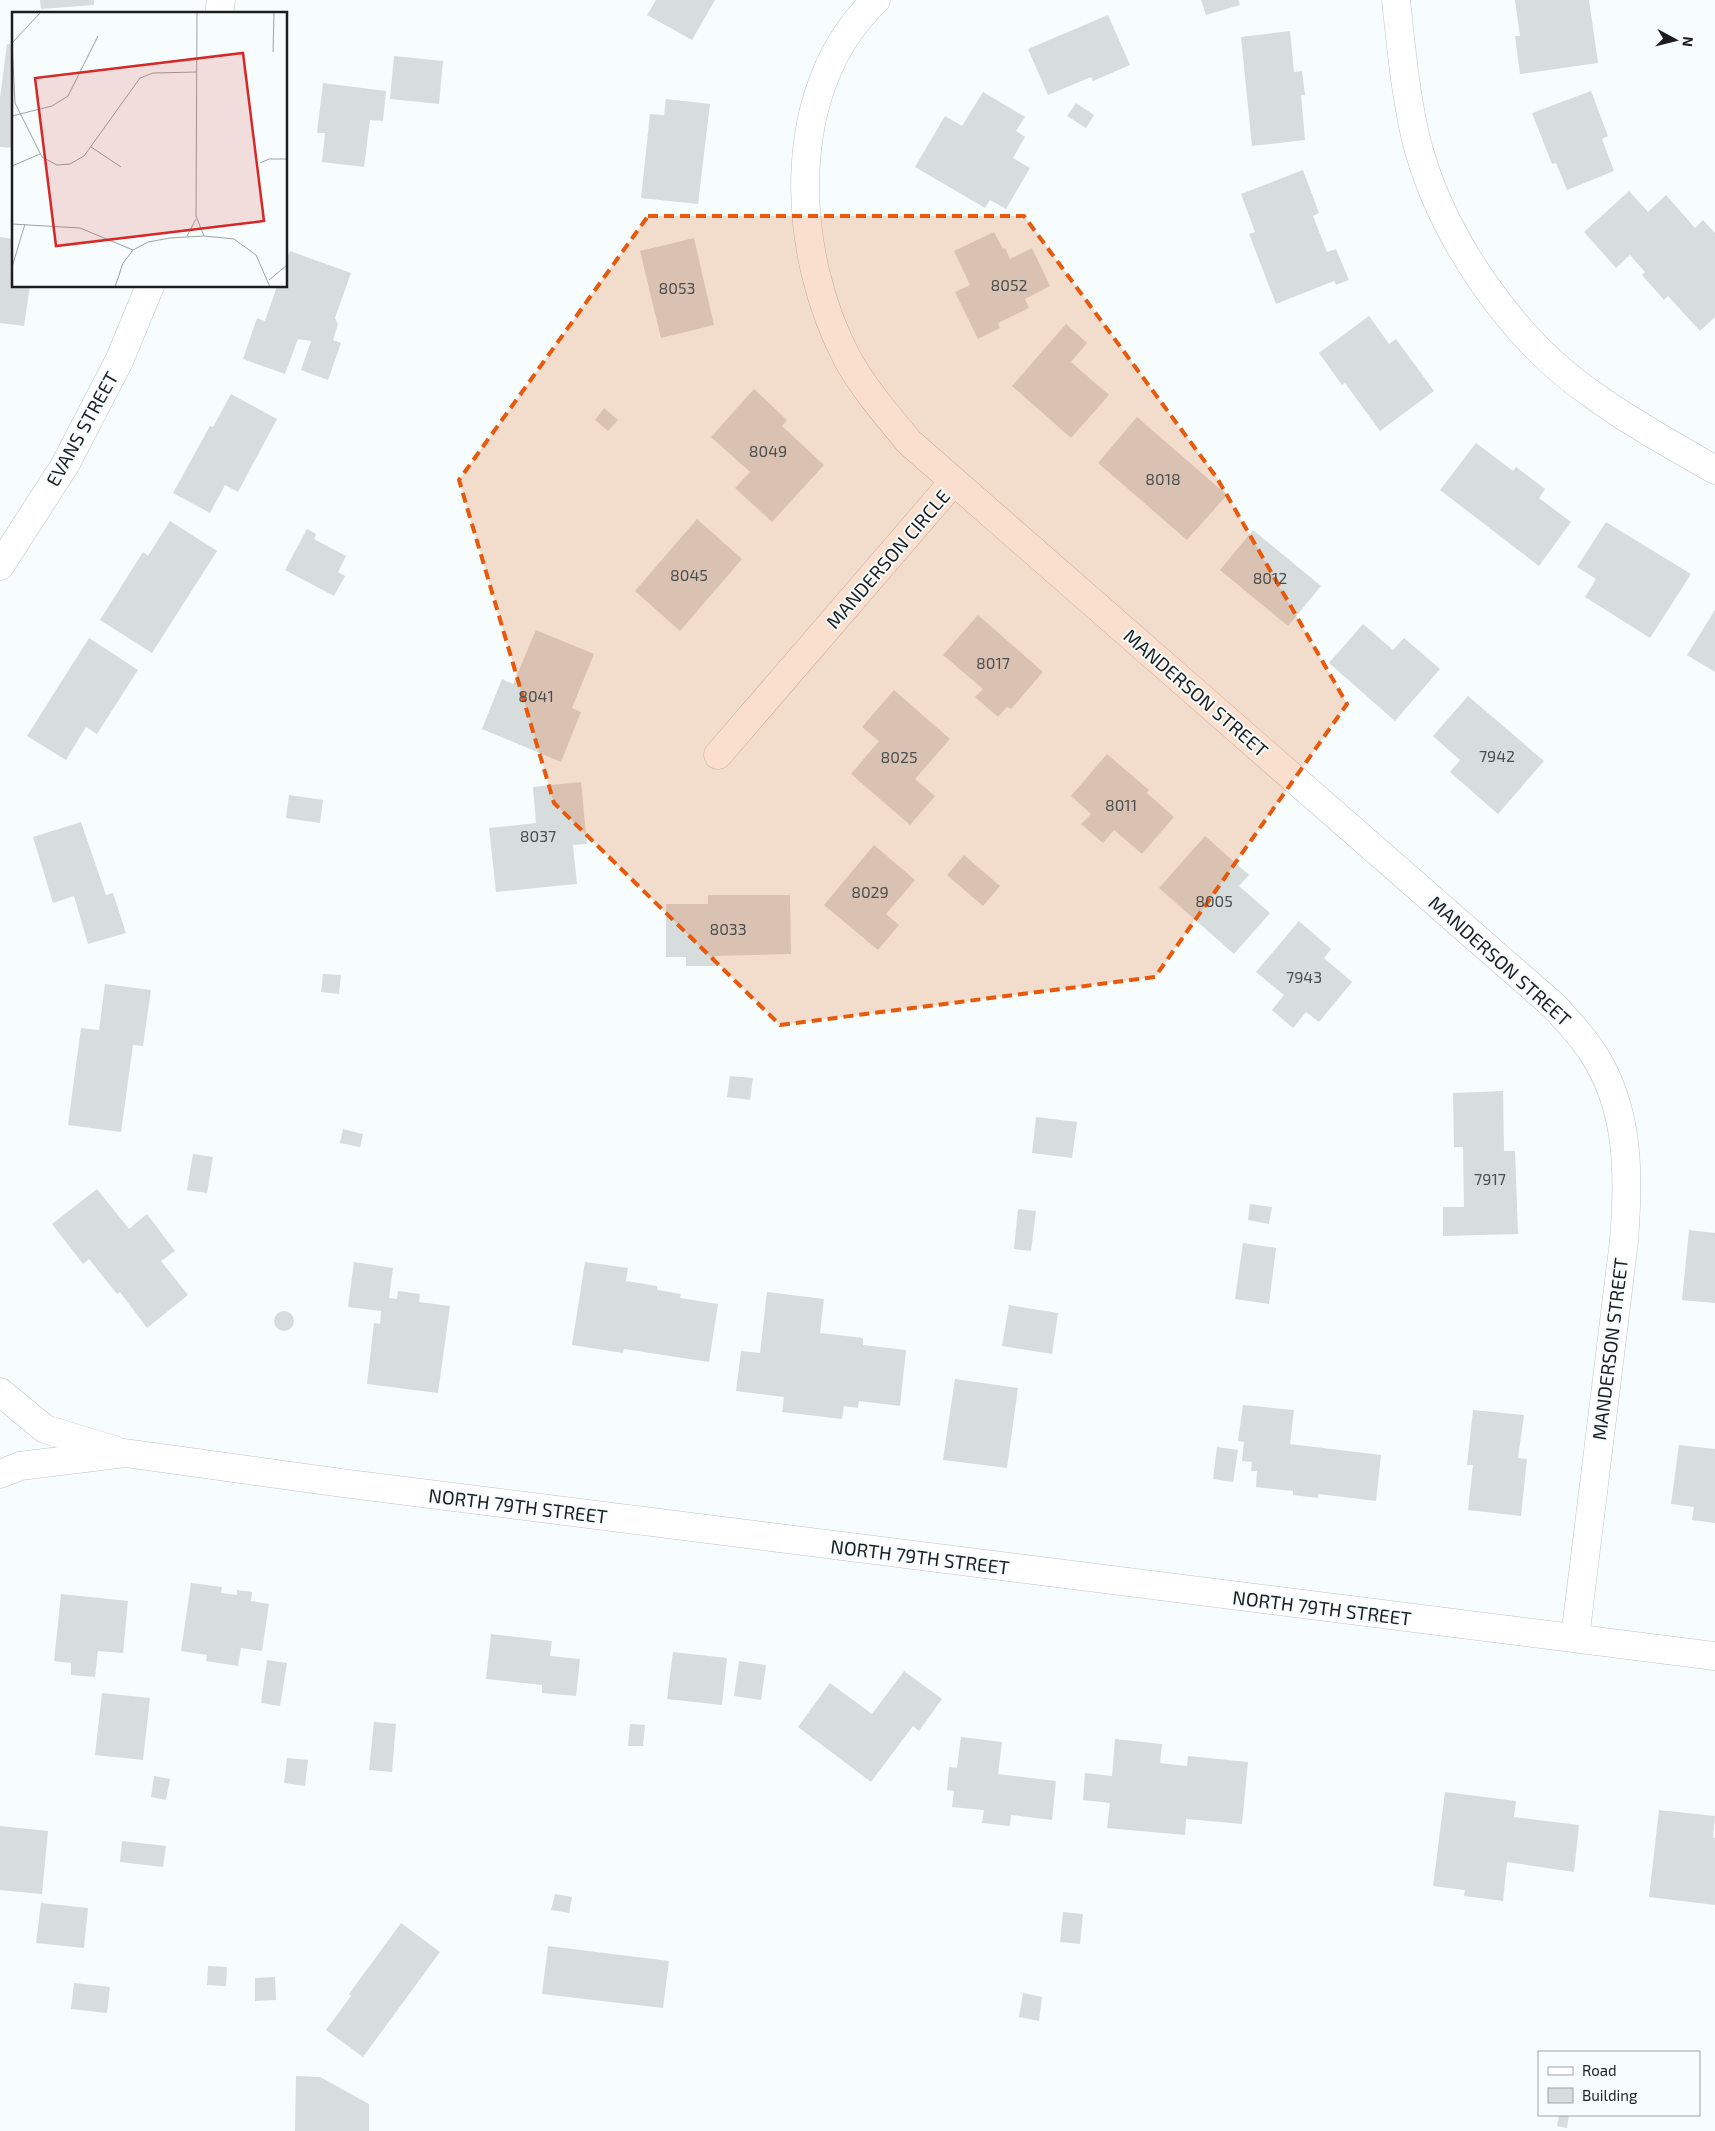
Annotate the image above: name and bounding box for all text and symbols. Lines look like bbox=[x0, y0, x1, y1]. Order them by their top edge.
inset map bbox=[12, 12, 288, 288]
north arrow bbox=[1650, 15, 1700, 65]
text: N bbox=[1679, 36, 1697, 48]
house number: 8052 bbox=[991, 275, 1027, 294]
house number: 8053 bbox=[659, 278, 695, 297]
street label: EVANS STREET bbox=[41, 367, 123, 490]
house number: 8049 bbox=[749, 441, 787, 460]
house number: 8018 bbox=[1145, 469, 1181, 488]
street label: MANDERSON CIRCLE bbox=[821, 484, 954, 633]
house number: 8045 bbox=[670, 565, 708, 584]
house number: 8012 bbox=[1253, 568, 1287, 587]
street label: MANDERSON STREET bbox=[1119, 624, 1273, 762]
house number: 8017 bbox=[976, 653, 1010, 672]
house number: 8041 bbox=[518, 686, 554, 705]
house number: 7942 bbox=[1479, 746, 1515, 765]
house number: 8025 bbox=[881, 747, 917, 766]
house number: 8011 bbox=[1105, 795, 1137, 814]
house number: 8037 bbox=[520, 826, 556, 845]
house number: 8029 bbox=[851, 882, 889, 901]
house number: 8005 bbox=[1195, 891, 1233, 910]
street label: MANDERSON STREET bbox=[1424, 891, 1576, 1031]
house number: 8033 bbox=[709, 919, 747, 938]
house number: 7943 bbox=[1286, 967, 1322, 986]
house number: 7917 bbox=[1474, 1169, 1506, 1188]
street label: MANDERSON STREET bbox=[1587, 1256, 1632, 1441]
street label: NORTH 79TH STREET bbox=[427, 1483, 609, 1528]
street label: NORTH 79TH STREET bbox=[829, 1534, 1011, 1579]
street label: NORTH 79TH STREET bbox=[1231, 1585, 1413, 1630]
legend bbox=[1538, 2051, 1700, 2116]
text: Road bbox=[1582, 2061, 1617, 2079]
text: Building bbox=[1582, 2086, 1638, 2104]

